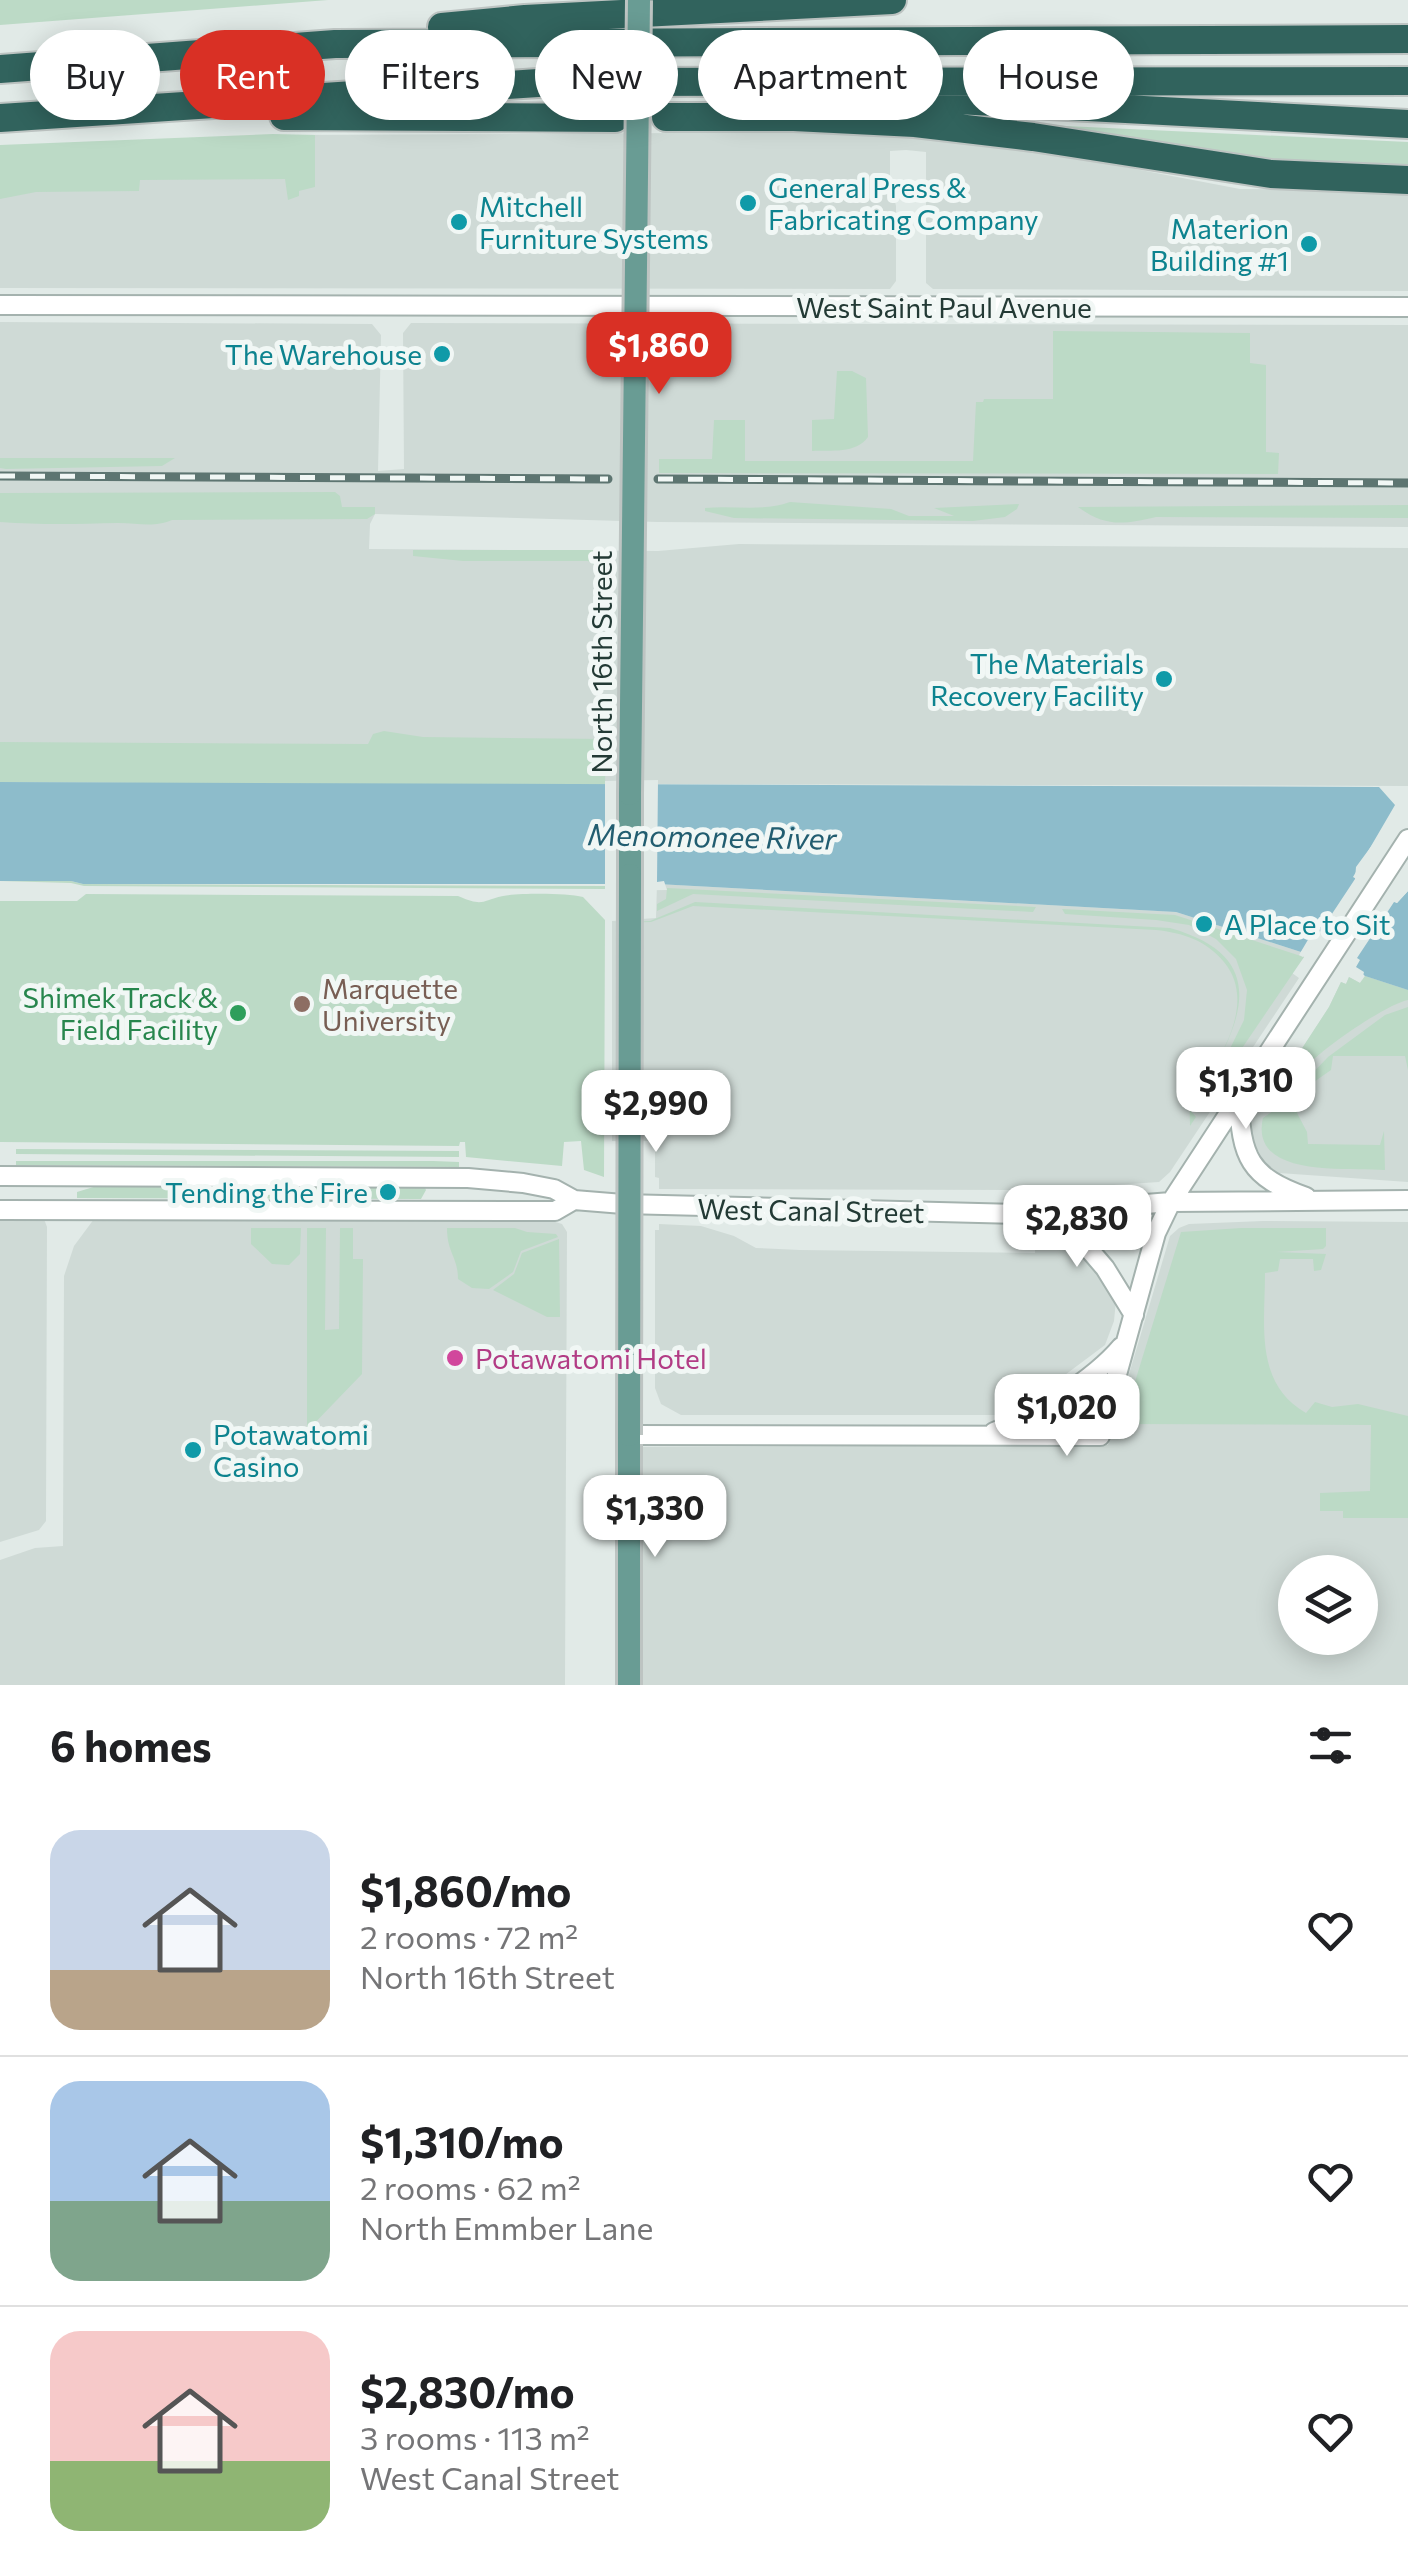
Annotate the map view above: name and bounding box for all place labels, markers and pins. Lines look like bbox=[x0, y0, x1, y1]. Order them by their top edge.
place label: General Press & Fabricating Company bbox=[768, 170, 1039, 236]
place label: Mitchell Furniture Systems bbox=[479, 189, 709, 255]
marker: General Press & Fabricating Company bbox=[737, 192, 759, 214]
marker: Mitchell Furniture Systems bbox=[448, 211, 470, 233]
place label: Materion Building #1 bbox=[1150, 211, 1289, 277]
marker: Materion Building #1 bbox=[1298, 233, 1320, 255]
pin: $1,860 bbox=[578, 312, 740, 397]
place label: The Warehouse bbox=[225, 337, 422, 371]
marker: The Warehouse bbox=[431, 343, 453, 365]
place label: The Materials Recovery Facility bbox=[930, 646, 1144, 712]
marker: The Materials Recovery Facility bbox=[1153, 668, 1175, 690]
place label: A Place to Sit bbox=[1224, 907, 1390, 941]
marker: A Place to Sit bbox=[1193, 913, 1215, 935]
place label: Marquette University bbox=[322, 971, 458, 1037]
place label: Shimek Track & Field Facility bbox=[23, 980, 218, 1046]
marker: Marquette University bbox=[291, 993, 313, 1015]
marker: Shimek Track & Field Facility bbox=[227, 1002, 249, 1024]
pin: $1,310 bbox=[1165, 1047, 1327, 1132]
pin: $2,990 bbox=[575, 1070, 737, 1155]
place label: Tending the Fire bbox=[165, 1175, 368, 1209]
marker: Tending the Fire bbox=[377, 1181, 399, 1203]
pin: $2,830 bbox=[996, 1185, 1158, 1270]
place label: Potawatomi Hotel bbox=[475, 1341, 707, 1375]
marker: Potawatomi Hotel bbox=[444, 1347, 466, 1369]
pin: $1,020 bbox=[986, 1374, 1148, 1459]
place label: Potawatomi Casino bbox=[213, 1417, 369, 1483]
marker: Potawatomi Casino bbox=[182, 1439, 204, 1461]
pin: $1,330 bbox=[574, 1475, 736, 1560]

